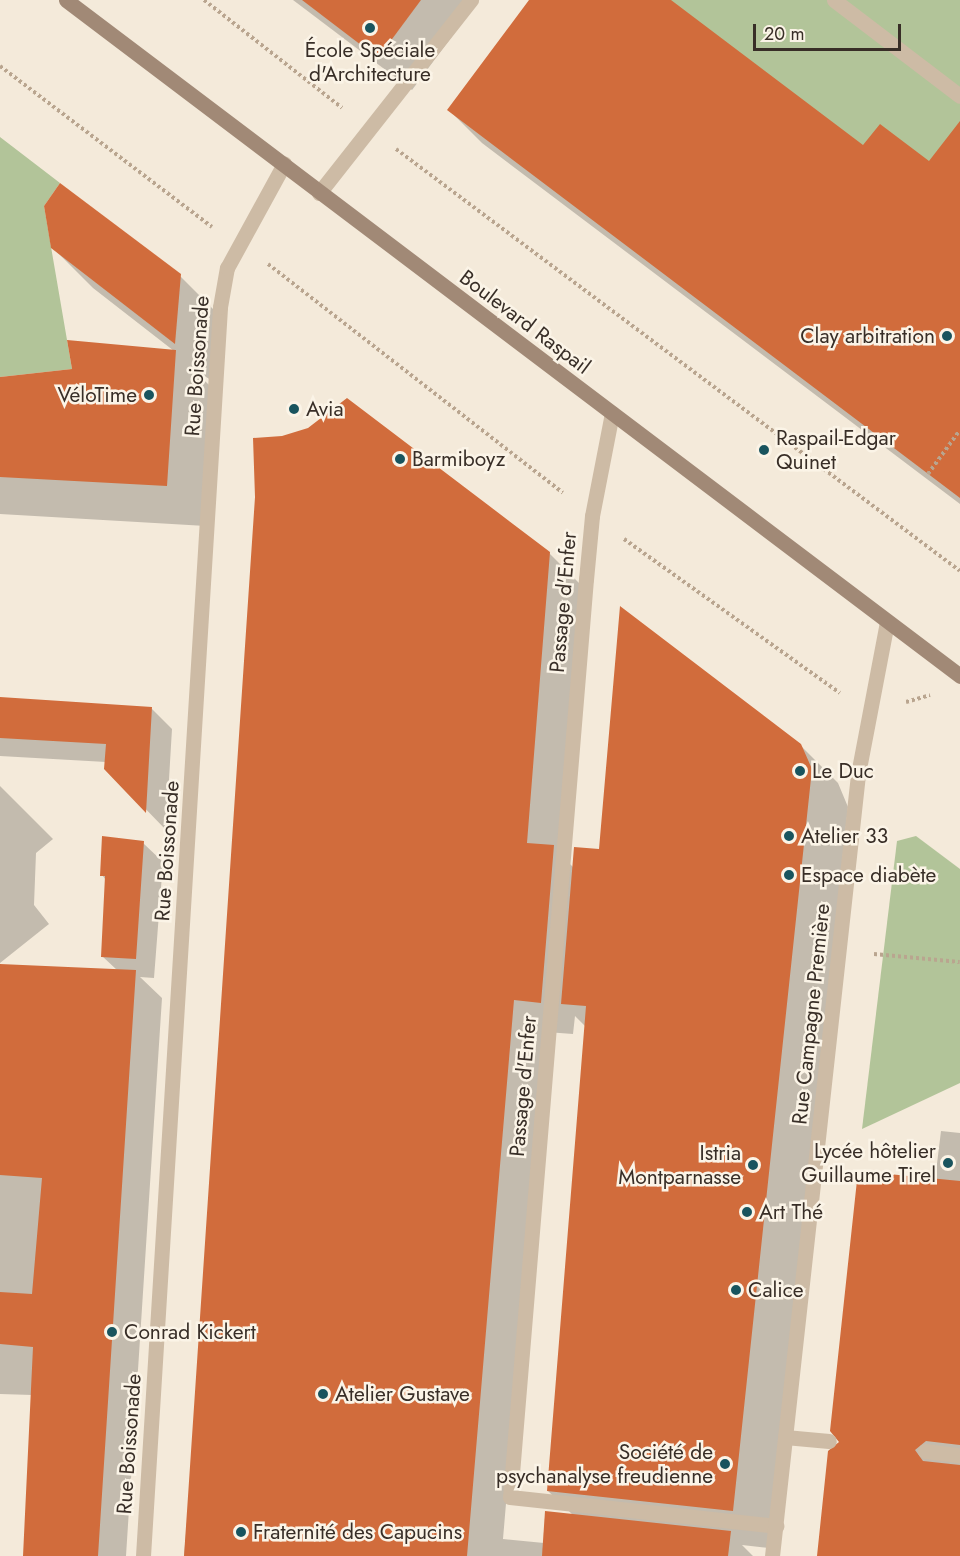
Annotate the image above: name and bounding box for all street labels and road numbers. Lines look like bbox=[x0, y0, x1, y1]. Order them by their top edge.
street label: Boulevard Raspail bbox=[455, 265, 595, 379]
street label: Rue Boissonade bbox=[180, 295, 214, 437]
street label: Passage d'Enfer bbox=[544, 530, 582, 674]
street label: Rue Boissonade bbox=[150, 780, 184, 922]
street label: Rue Campagne Première bbox=[787, 902, 835, 1126]
street label: Passage d'Enfer bbox=[504, 1014, 542, 1158]
street label: Rue Boissonade bbox=[112, 1373, 146, 1515]

